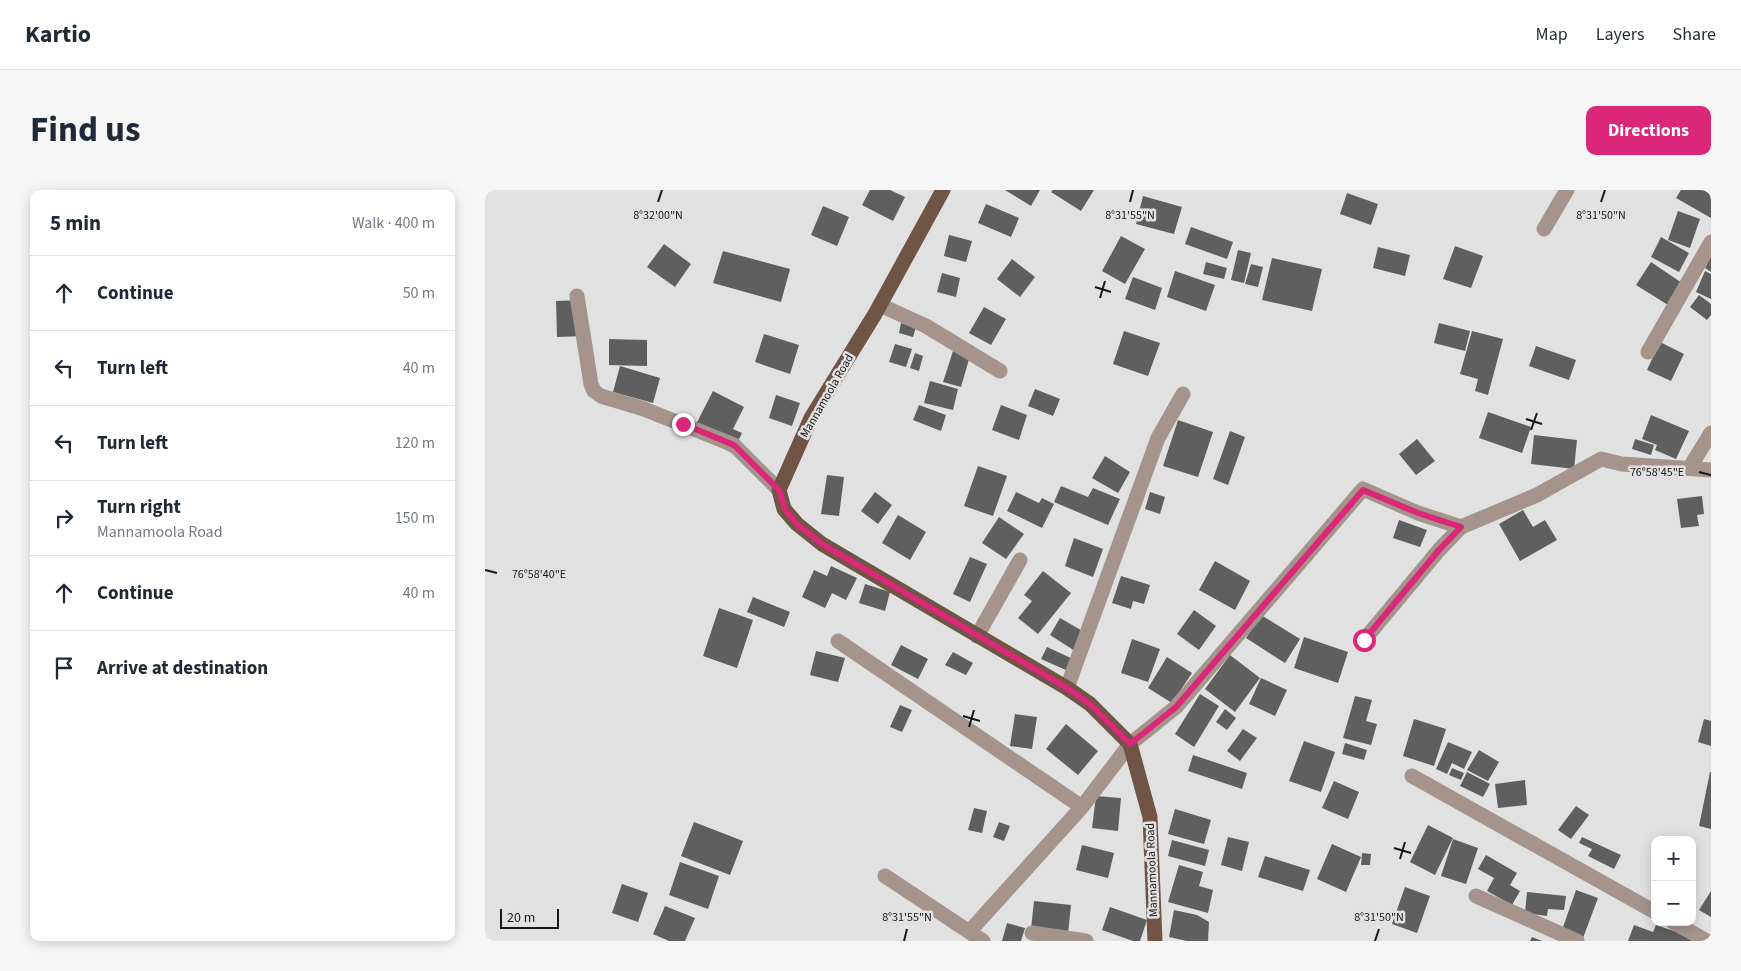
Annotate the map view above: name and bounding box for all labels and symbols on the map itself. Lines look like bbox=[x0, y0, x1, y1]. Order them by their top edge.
text: 8°32'00"N bbox=[633, 207, 683, 224]
text: 8°31'55"N bbox=[1105, 207, 1155, 224]
text: 8°31'50"N bbox=[1576, 207, 1626, 224]
street label: Mannamoola Road bbox=[796, 351, 858, 441]
route end bbox=[672, 413, 695, 436]
text: 76°58'45"E bbox=[1630, 464, 1684, 481]
text: 76°58'40"E bbox=[512, 566, 566, 583]
route start bbox=[1353, 629, 1376, 652]
street label: Mannamoola Road bbox=[1142, 823, 1162, 917]
scale bar bbox=[500, 906, 559, 929]
text: 8°31'55"N bbox=[882, 909, 932, 926]
text: 8°31'50"N bbox=[1354, 909, 1404, 926]

